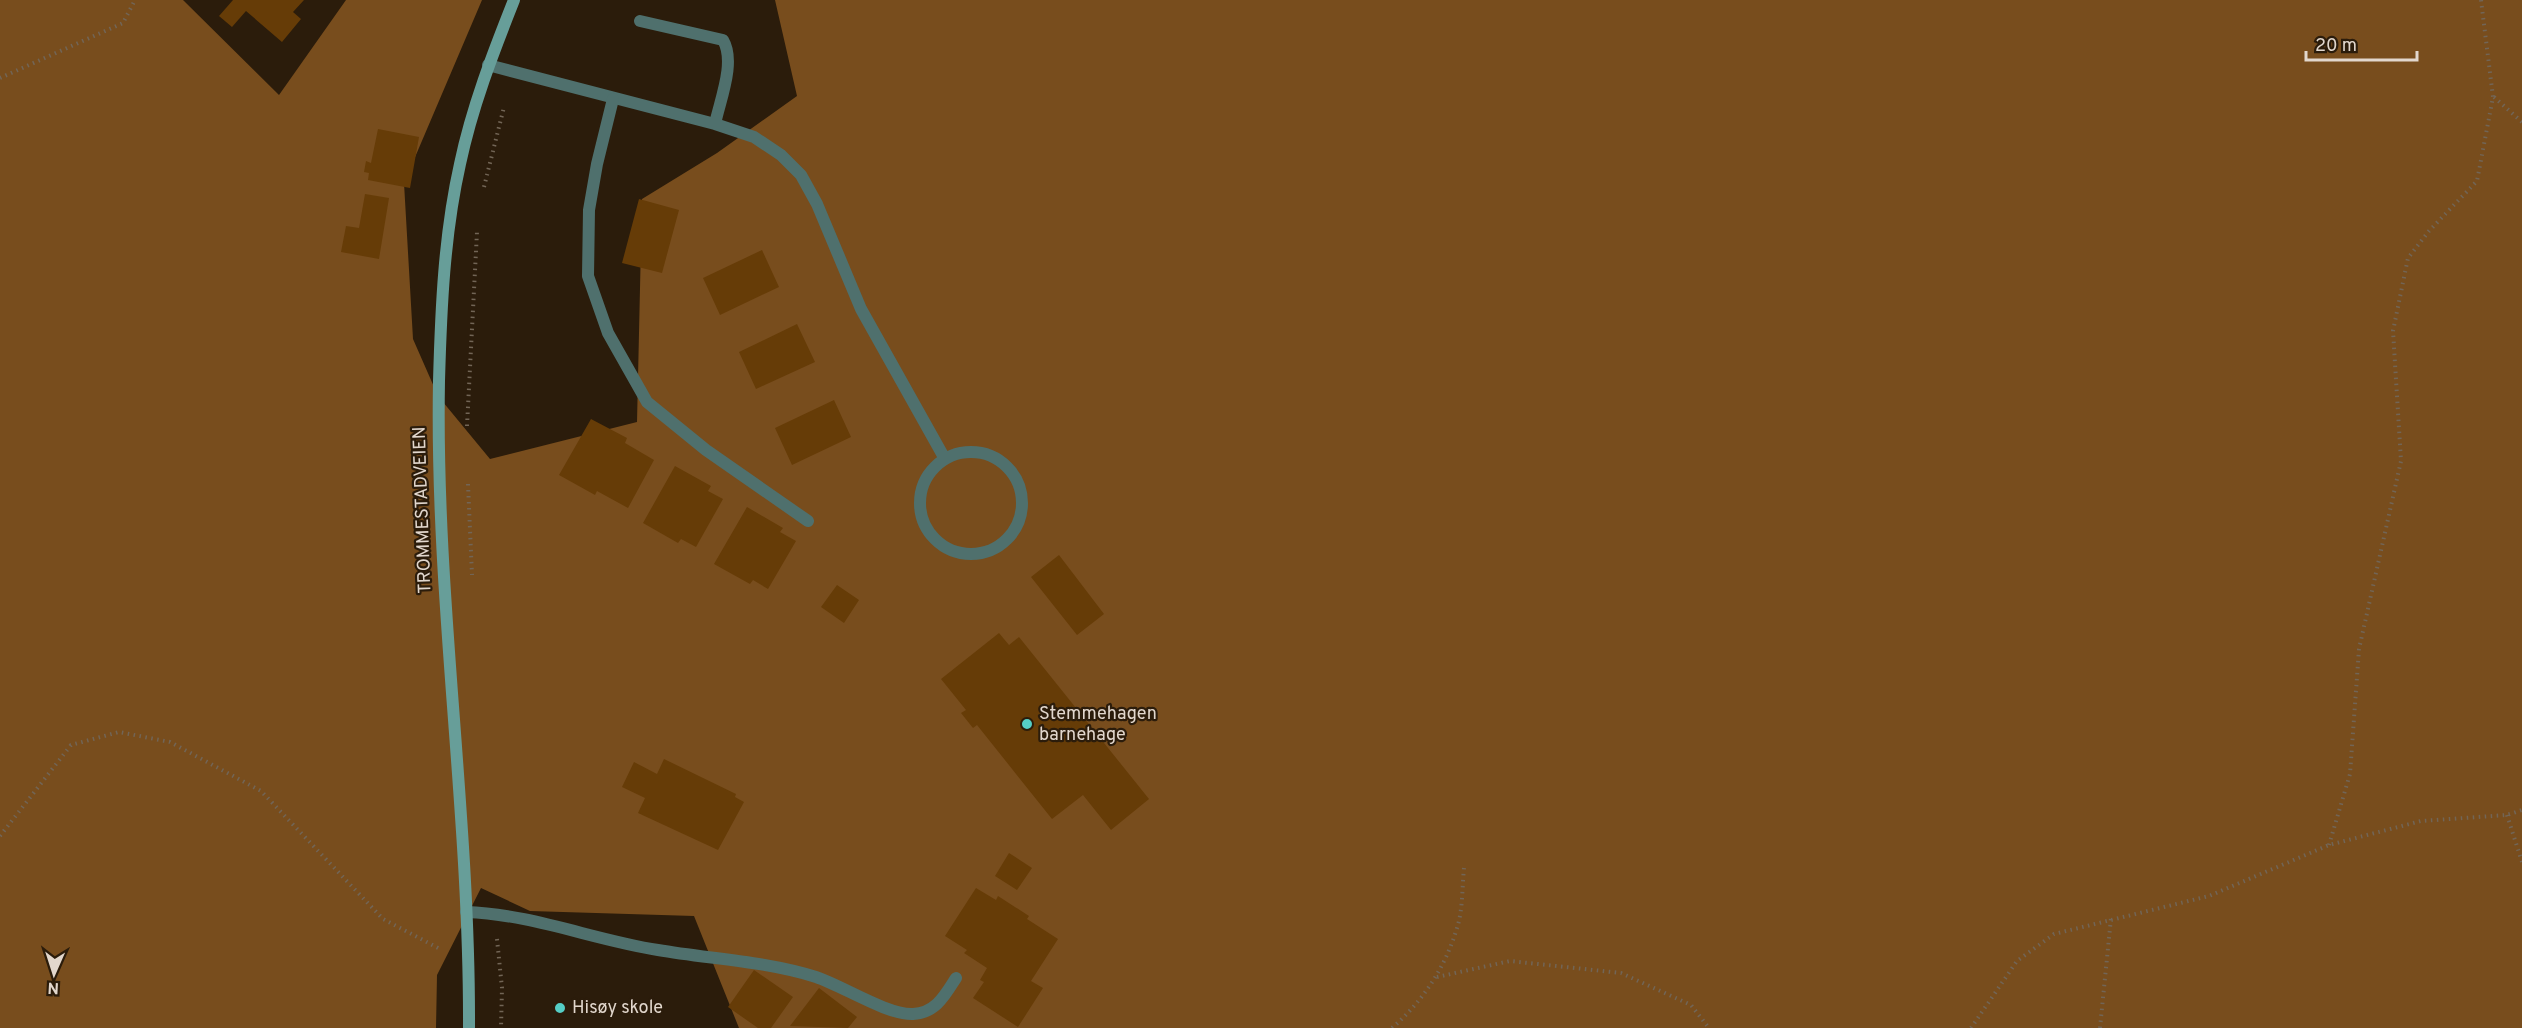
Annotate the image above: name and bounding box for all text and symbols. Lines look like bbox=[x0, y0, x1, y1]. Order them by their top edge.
scale bar bbox=[2306, 24, 2417, 62]
text: 20 m bbox=[2315, 35, 2357, 58]
street label: TROMMESTADVEIEN bbox=[409, 426, 437, 594]
place label: Stemmehagen barnehage bbox=[1039, 703, 1157, 747]
marker: Stemmehagen barnehage bbox=[1020, 717, 1034, 731]
north arrow bbox=[24, 944, 84, 1004]
text: N bbox=[47, 977, 60, 997]
place label: Hisøy skole bbox=[572, 997, 663, 1020]
marker: Hisøy skole bbox=[553, 1001, 567, 1015]

